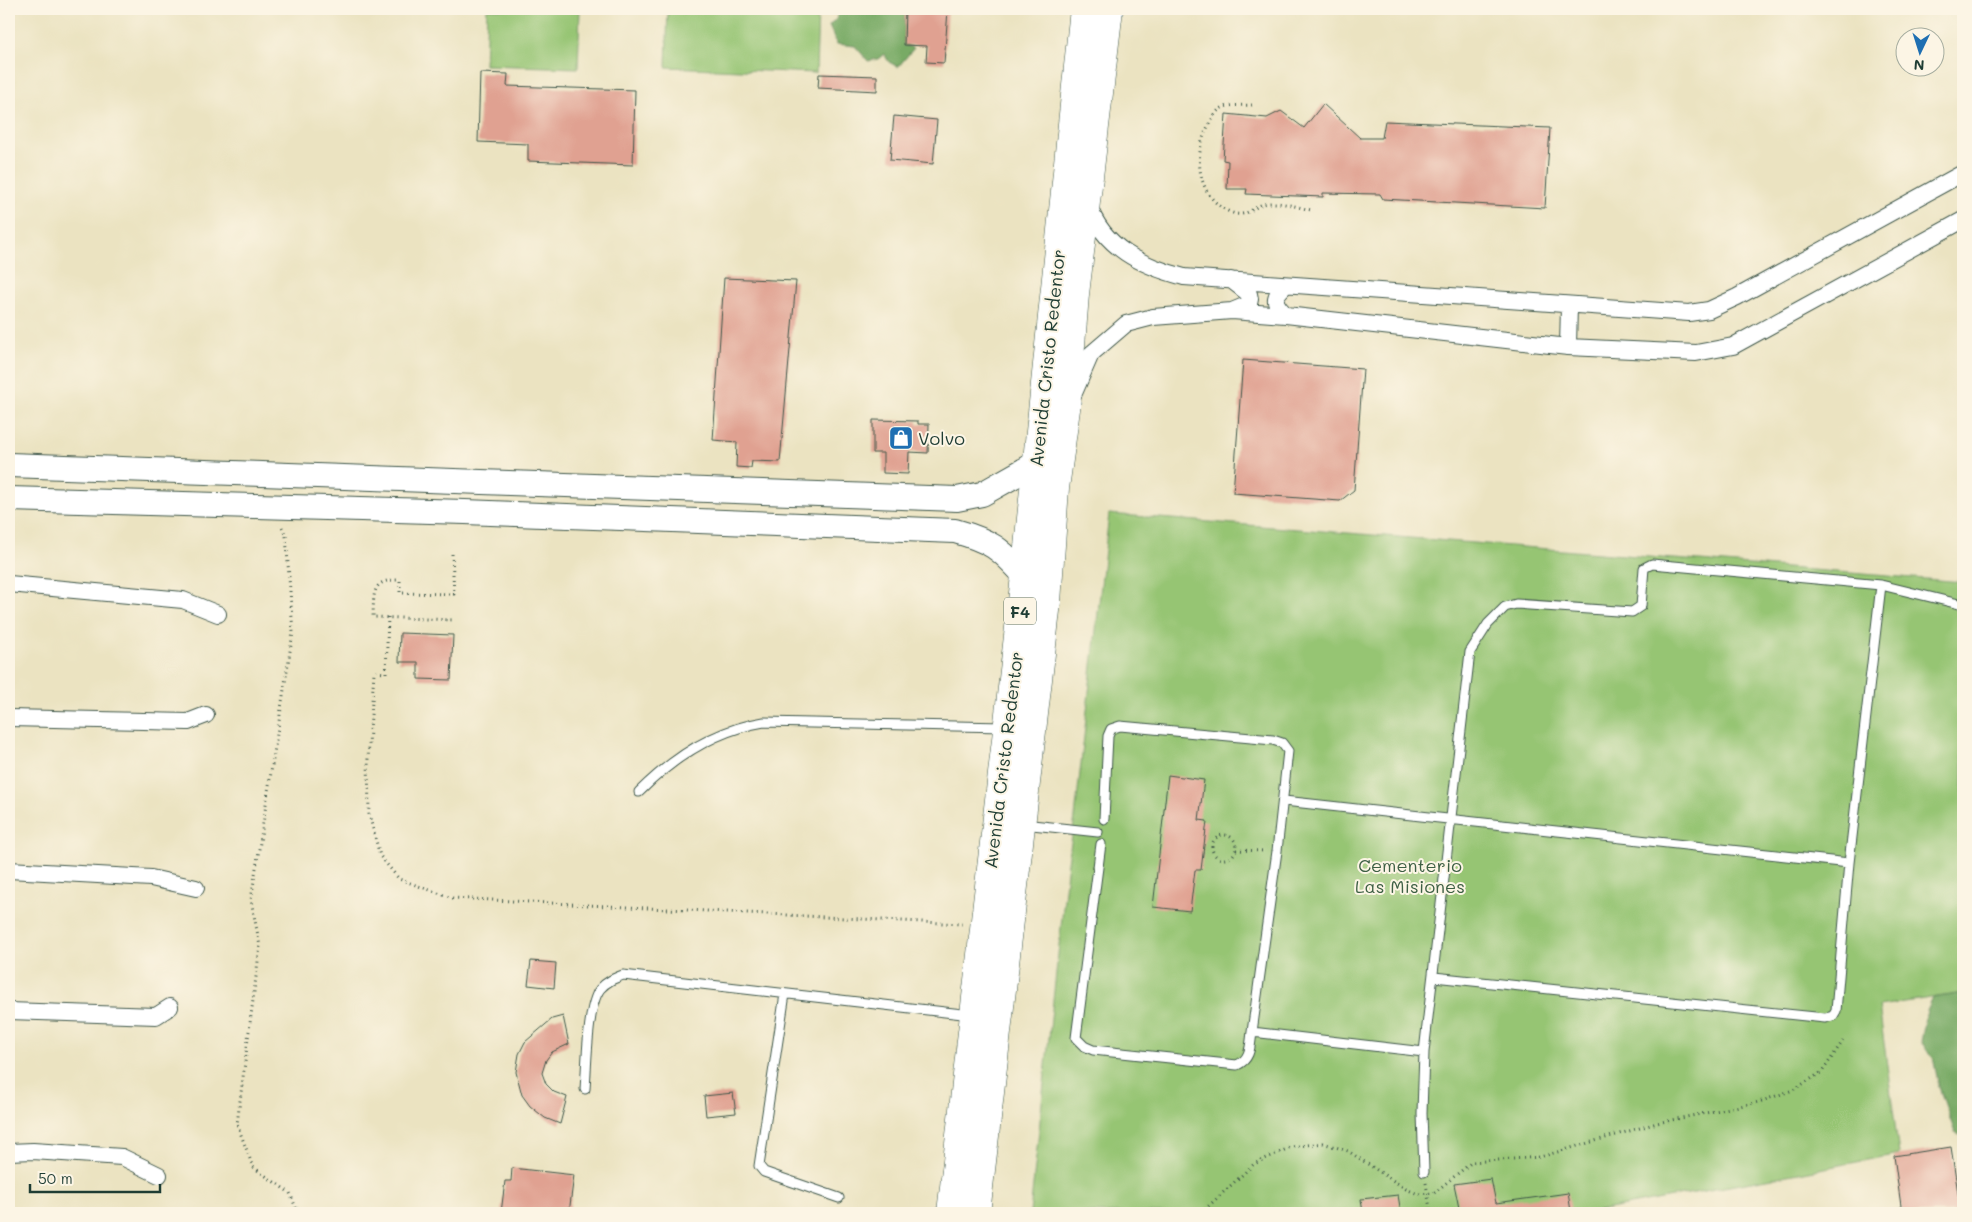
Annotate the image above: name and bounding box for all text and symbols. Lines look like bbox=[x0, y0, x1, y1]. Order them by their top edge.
north arrow bbox=[1894, 28, 1944, 78]
text: N bbox=[1913, 56, 1925, 75]
street label: Avenida Cristo Redentor bbox=[1024, 248, 1070, 468]
shop icon: Volvo bbox=[888, 425, 914, 451]
place label: Volvo bbox=[918, 426, 965, 450]
road number: F4 bbox=[1004, 598, 1036, 624]
street label: Avenida Cristo Redentor bbox=[978, 650, 1028, 870]
park label: Cementerio Las Misiones bbox=[1355, 853, 1465, 898]
scale bar bbox=[30, 1162, 160, 1194]
text: 50 m bbox=[38, 1168, 73, 1188]

